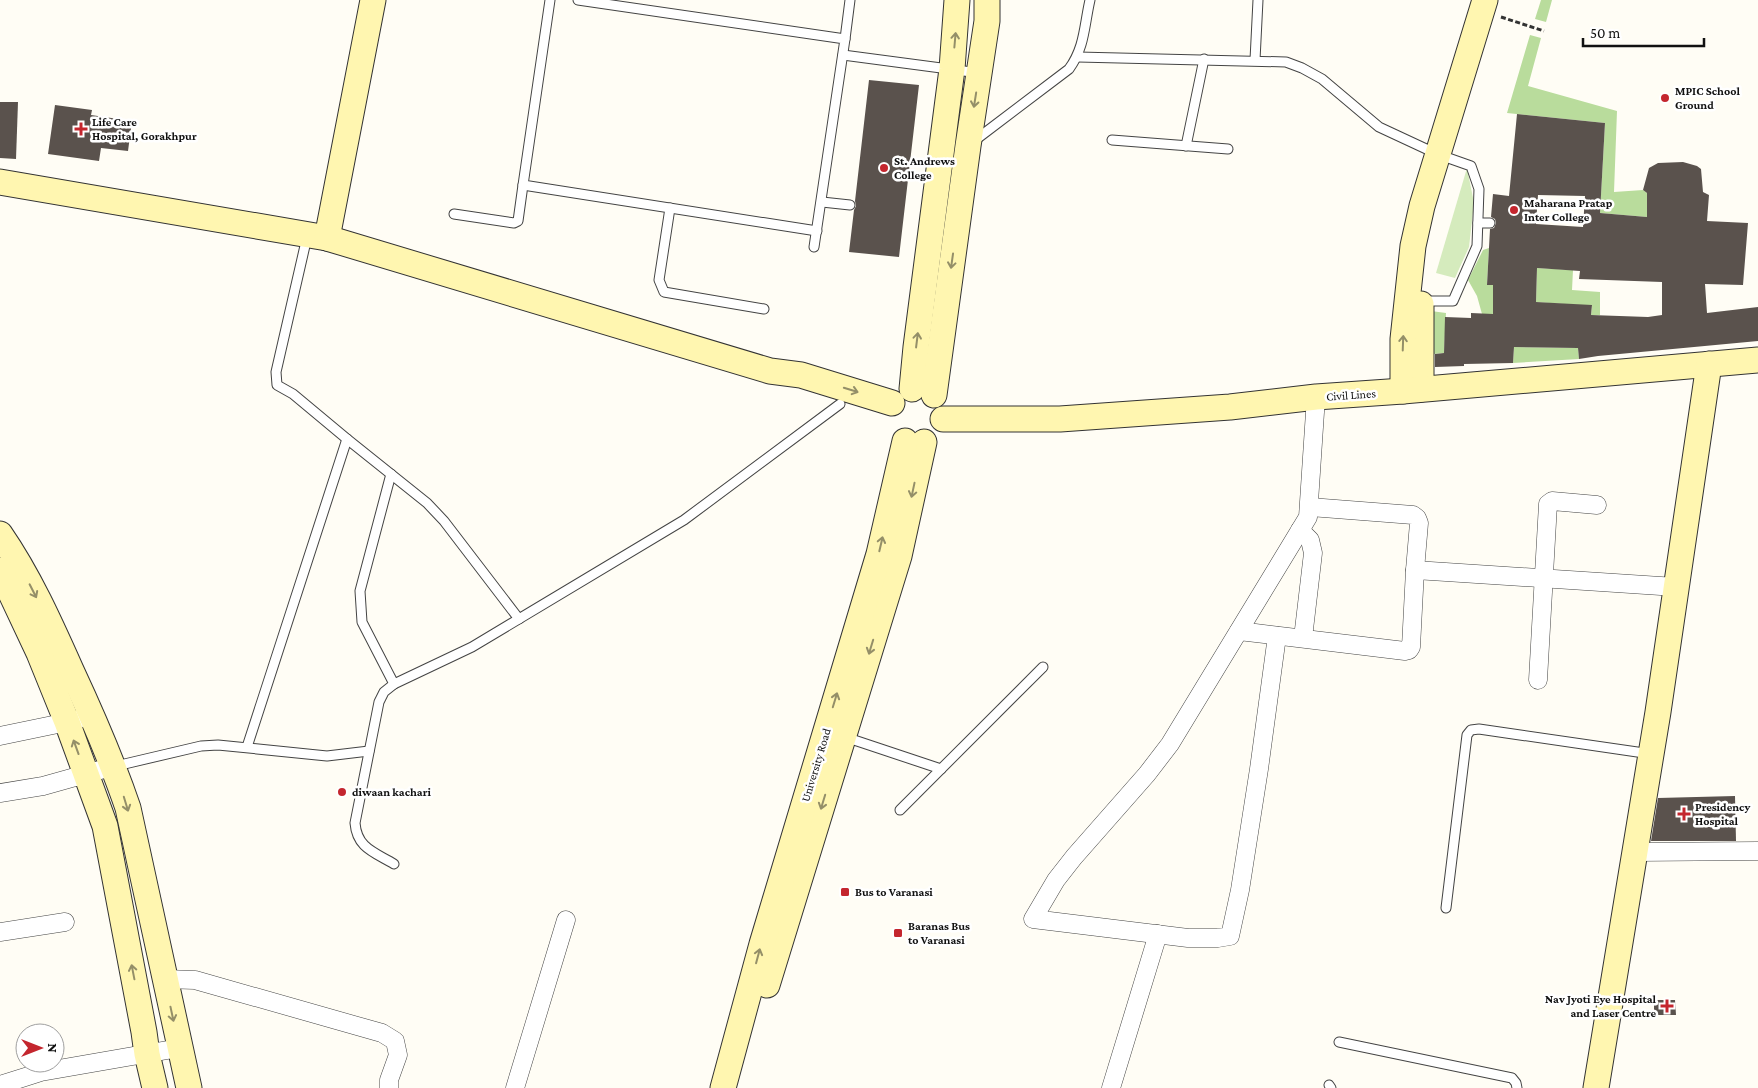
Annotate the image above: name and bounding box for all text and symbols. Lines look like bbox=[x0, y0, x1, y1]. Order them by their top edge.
scale bar bbox=[1583, 15, 1704, 47]
text: 50 m bbox=[1590, 25, 1620, 41]
one-way arrow bbox=[950, 32, 959, 48]
place label: MPIC School Ground bbox=[1675, 84, 1740, 112]
one-way arrow bbox=[969, 92, 979, 108]
marker: MPIC School Ground bbox=[1659, 92, 1671, 104]
place label: Life Care Hospital, Gorakhpur bbox=[92, 115, 197, 143]
marker: Life Care Hospital, Gorakhpur bbox=[74, 122, 88, 136]
place label: St. Andrews College bbox=[894, 154, 955, 182]
marker: St. Andrews College bbox=[878, 162, 890, 174]
place label: Maharana Pratap Inter College bbox=[1524, 196, 1613, 224]
marker: Maharana Pratap Inter College bbox=[1508, 204, 1520, 216]
one-way arrow bbox=[947, 253, 957, 269]
one-way arrow bbox=[912, 332, 922, 348]
one-way arrow bbox=[1399, 335, 1408, 351]
one-way arrow bbox=[843, 386, 859, 396]
street label: Civil Lines bbox=[1326, 386, 1377, 404]
one-way arrow bbox=[908, 482, 917, 498]
one-way arrow bbox=[877, 537, 886, 553]
one-way arrow bbox=[29, 583, 38, 598]
one-way arrow bbox=[866, 638, 875, 654]
one-way arrow bbox=[831, 693, 841, 709]
street label: University Road bbox=[798, 726, 834, 803]
one-way arrow bbox=[71, 740, 80, 755]
place label: diwaan kachari bbox=[352, 785, 432, 799]
marker: diwaan kachari bbox=[336, 786, 348, 798]
one-way arrow bbox=[818, 794, 828, 810]
one-way arrow bbox=[121, 795, 131, 811]
place label: Presidency Hospital bbox=[1695, 800, 1751, 828]
marker: Presidency Hospital bbox=[1677, 807, 1691, 821]
place label: Bus to Varanasi bbox=[855, 885, 933, 899]
marker: Bus to Varanasi bbox=[839, 886, 851, 898]
place label: Baranas Bus to Varanasi bbox=[908, 919, 970, 947]
marker: Baranas Bus to Varanasi bbox=[892, 927, 904, 939]
one-way arrow bbox=[754, 949, 763, 965]
one-way arrow bbox=[127, 964, 137, 980]
place label: Nav Jyoti Eye Hospital and Laser Centre bbox=[1545, 992, 1656, 1020]
marker: Nav Jyoti Eye Hospital and Laser Centre bbox=[1660, 999, 1674, 1013]
one-way arrow bbox=[168, 1005, 177, 1021]
north arrow bbox=[15, 1023, 65, 1073]
text: N bbox=[45, 1043, 61, 1053]

